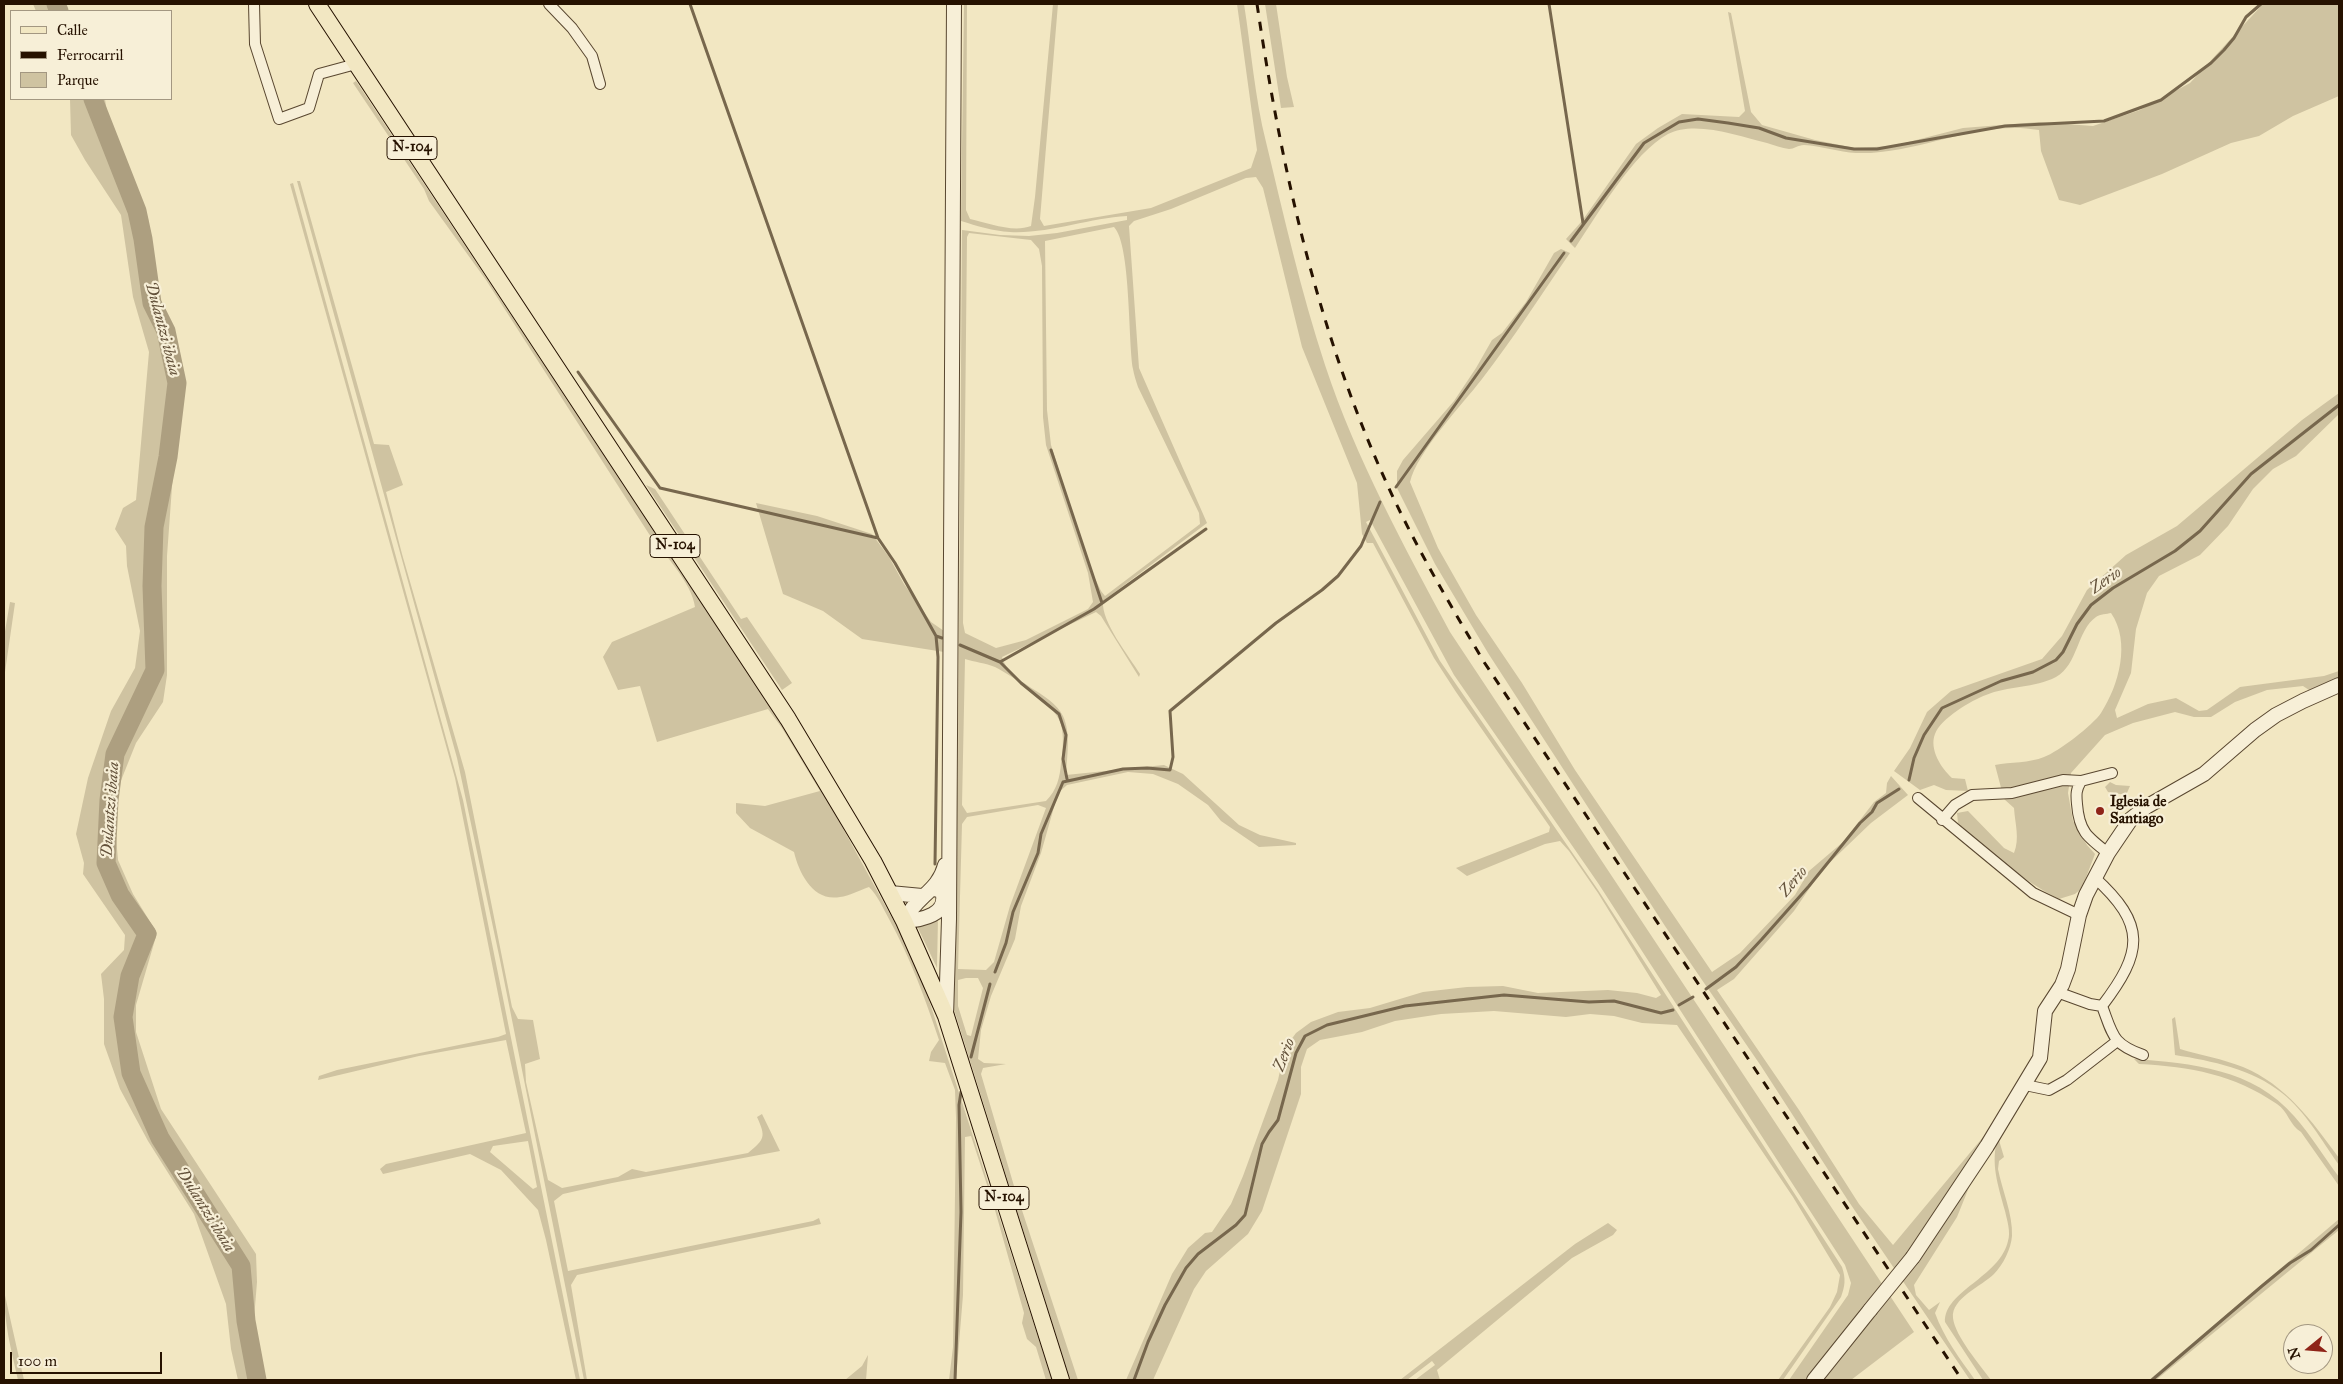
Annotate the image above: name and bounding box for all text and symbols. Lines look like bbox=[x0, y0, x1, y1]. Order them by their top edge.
legend bbox=[10, 10, 172, 100]
text: Calle bbox=[57, 21, 88, 39]
text: Ferrocarril bbox=[57, 46, 124, 64]
text: Parque bbox=[57, 71, 99, 89]
road number: N-104 bbox=[387, 136, 437, 160]
water label: Dulantzi ibaia bbox=[140, 280, 184, 378]
road number: N-104 bbox=[650, 534, 700, 558]
water label: Zerio bbox=[2087, 564, 2125, 598]
water label: Dulantzi ibaia bbox=[98, 761, 124, 859]
place label: Iglesia de Santiago bbox=[2110, 793, 2166, 828]
marker: Iglesia de Santiago bbox=[2094, 805, 2106, 817]
water label: Zerio bbox=[1776, 863, 1812, 901]
water label: Zerio bbox=[1270, 1036, 1300, 1074]
water label: Dulantzi ibaia bbox=[171, 1164, 239, 1256]
road number: N-104 bbox=[979, 1186, 1029, 1210]
north arrow bbox=[2283, 1324, 2333, 1374]
scale bar bbox=[12, 1342, 165, 1374]
text: N bbox=[2284, 1345, 2304, 1361]
text: 100 m bbox=[18, 1352, 57, 1370]

